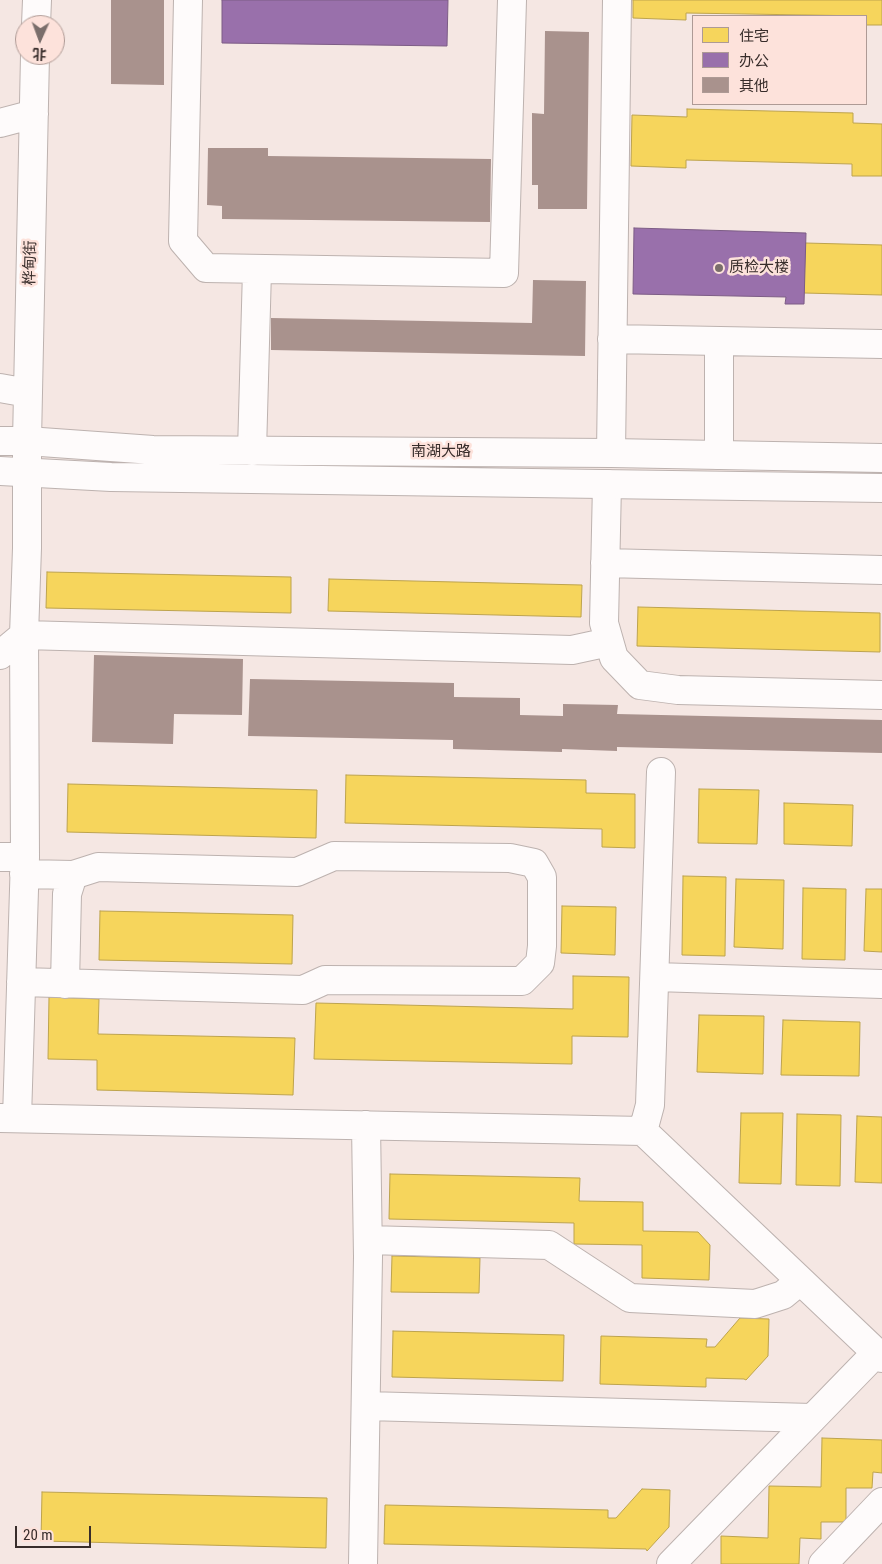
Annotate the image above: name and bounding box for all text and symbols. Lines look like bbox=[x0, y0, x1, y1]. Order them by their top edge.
north arrow bbox=[15, 15, 65, 65]
legend bbox=[692, 15, 867, 105]
text: 住宅 bbox=[739, 27, 769, 45]
text: 北 bbox=[32, 46, 47, 62]
text: 办公 bbox=[739, 52, 769, 70]
text: 其他 bbox=[739, 77, 769, 95]
street label: 桦甸街 bbox=[22, 240, 40, 286]
place label: 质检大楼 bbox=[729, 259, 789, 277]
marker: 质检大楼 bbox=[713, 262, 725, 274]
street label: 南湖大路 bbox=[411, 443, 471, 461]
scale bar bbox=[18, 1516, 94, 1548]
text: 20 m bbox=[23, 1526, 53, 1544]

